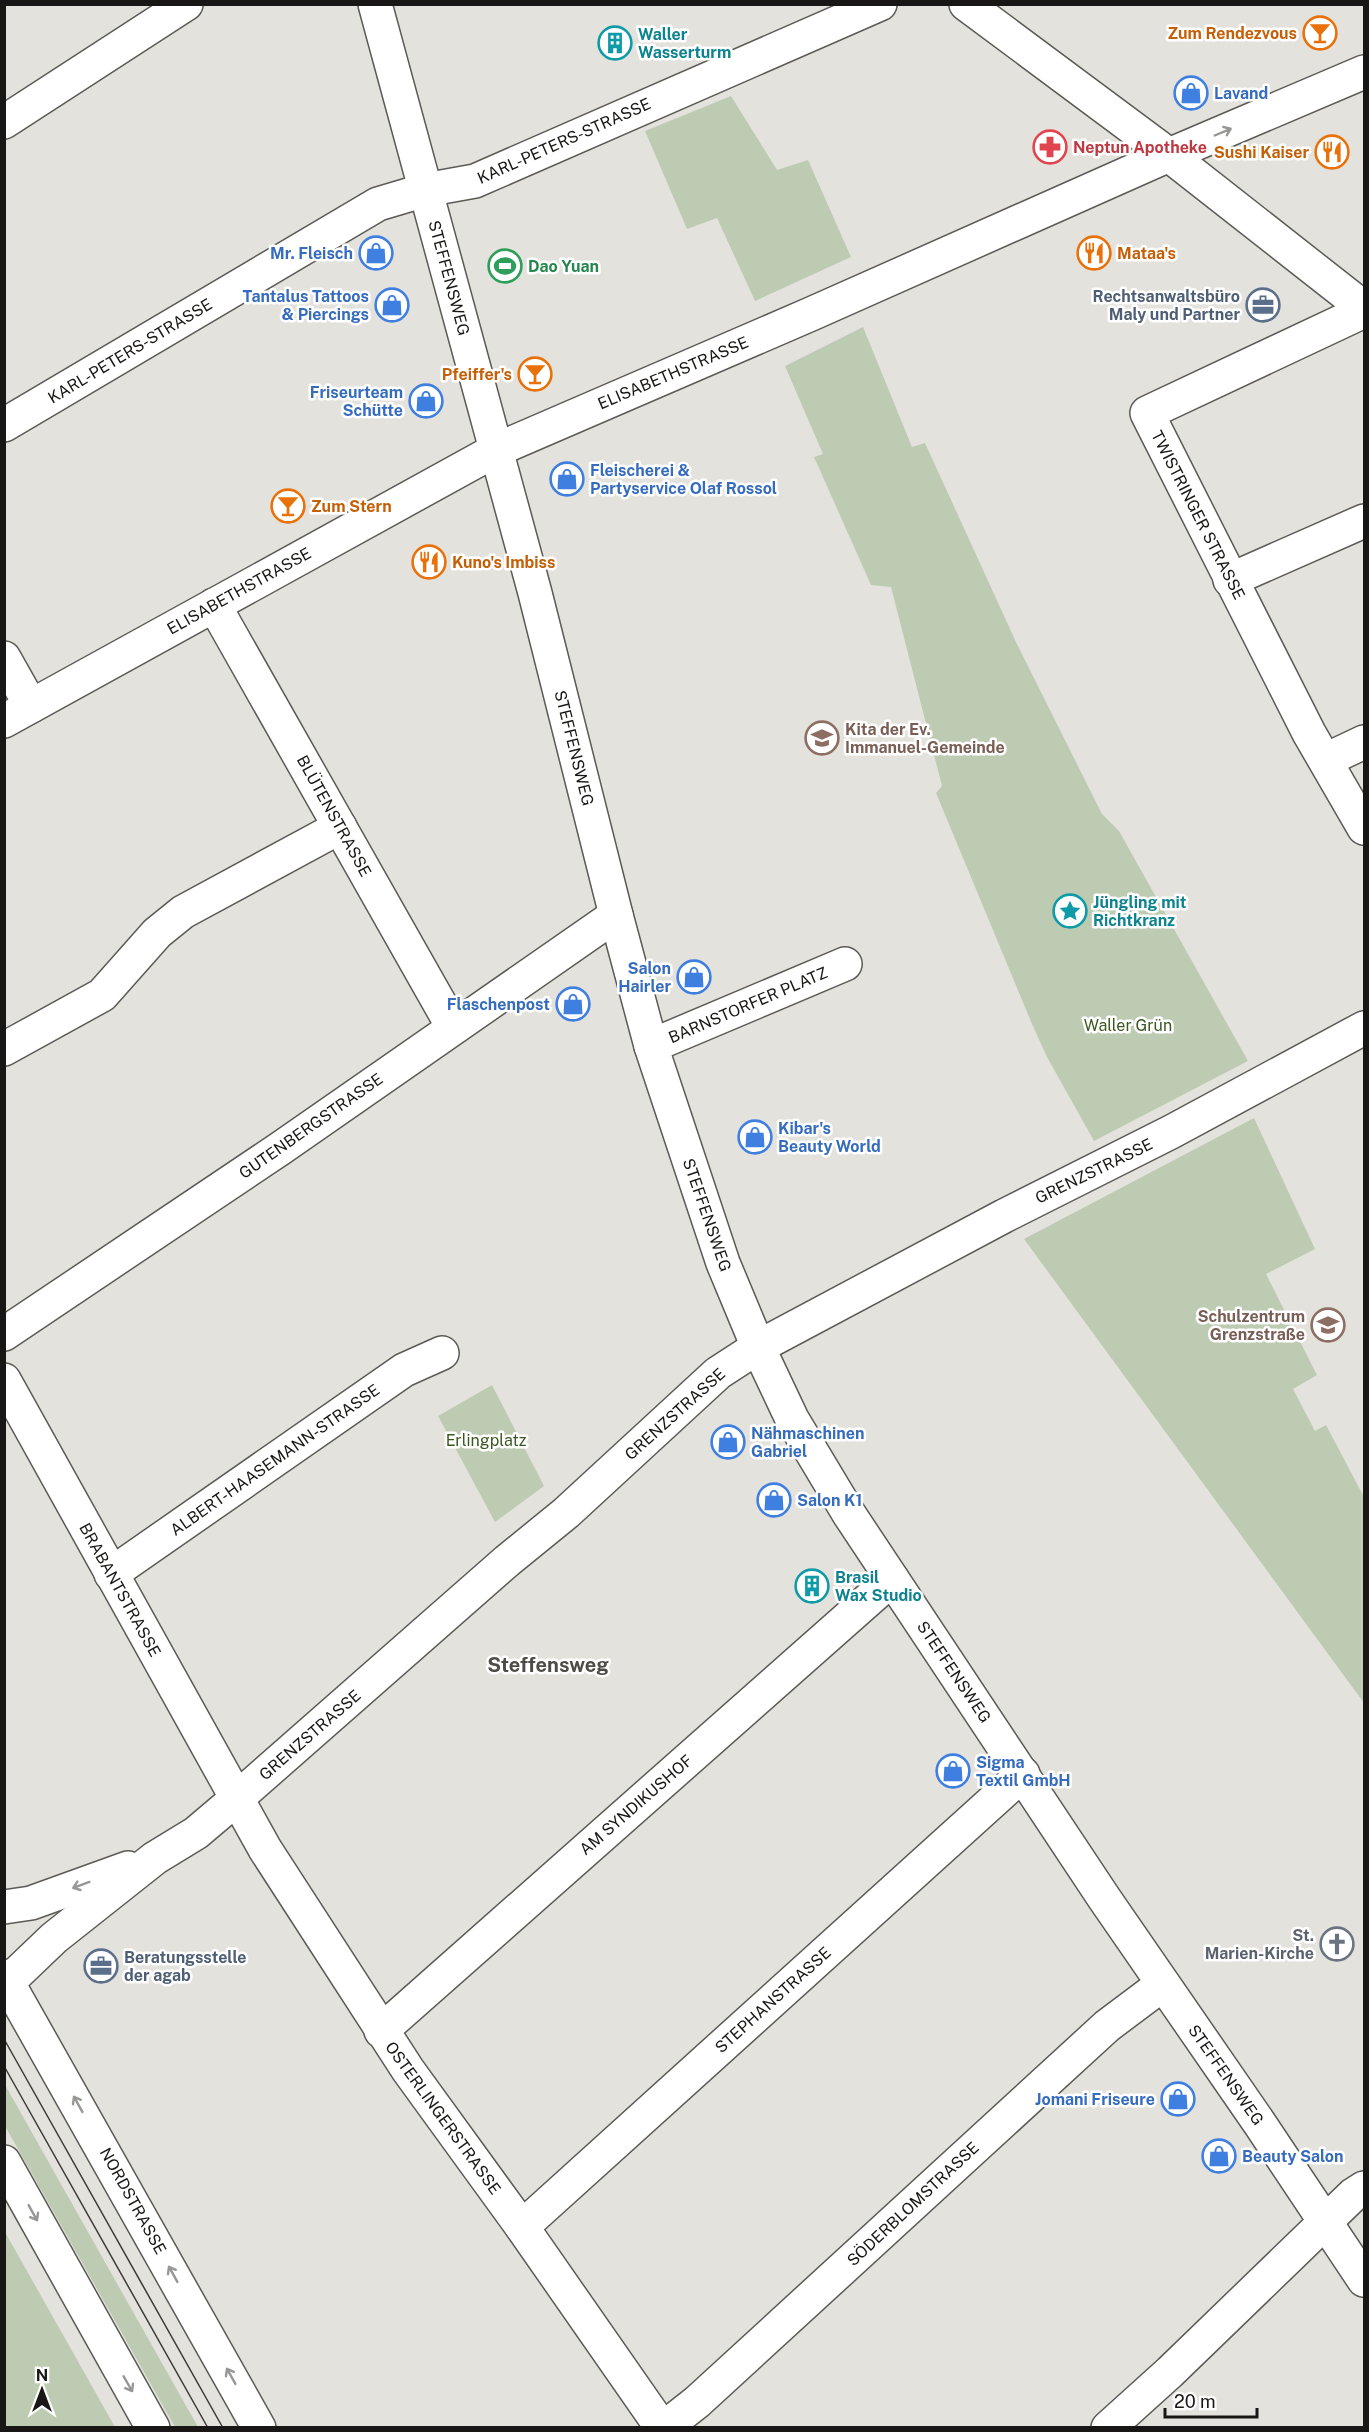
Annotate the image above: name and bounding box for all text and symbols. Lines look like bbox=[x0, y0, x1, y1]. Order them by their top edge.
bar icon: Zum Rendezvous bbox=[1302, 15, 1338, 51]
place label: Zum Rendezvous bbox=[1167, 24, 1297, 43]
building icon: Waller Wasserturm bbox=[597, 25, 633, 61]
place label: Waller Wasserturm bbox=[638, 25, 731, 62]
shop icon: Lavand bbox=[1173, 75, 1209, 111]
place label: Lavand bbox=[1214, 84, 1268, 103]
street label: KARL-PETERS-STRASSE bbox=[474, 94, 654, 188]
one-way arrow bbox=[1213, 126, 1232, 137]
pharmacy icon: Neptun Apotheke bbox=[1032, 129, 1068, 165]
restaurant icon: Sushi Kaiser bbox=[1314, 134, 1350, 170]
place label: Neptun Apotheke bbox=[1073, 138, 1207, 157]
place label: Sushi Kaiser bbox=[1214, 143, 1309, 162]
street label: STEFFENSWEG bbox=[425, 218, 473, 338]
shop icon: Mr. Fleisch bbox=[358, 235, 394, 271]
restaurant icon: Mataa's bbox=[1076, 235, 1112, 271]
place label: Mr. Fleisch bbox=[270, 244, 353, 263]
place label: Mataa's bbox=[1117, 244, 1176, 263]
sports icon: Dao Yuan bbox=[487, 248, 523, 284]
place label: Dao Yuan bbox=[528, 257, 599, 276]
place label: Tantalus Tattoos & Piercings bbox=[243, 287, 369, 324]
shop icon: Tantalus Tattoos & Piercings bbox=[374, 287, 410, 323]
place label: Rechtsanwaltsbüro Maly und Partner bbox=[1093, 287, 1240, 324]
office icon: Rechtsanwaltsbüro Maly und Partner bbox=[1245, 287, 1281, 323]
street label: KARL-PETERS-STRASSE bbox=[45, 294, 215, 408]
street label: ELISABETHSTRASSE bbox=[595, 333, 751, 413]
bar icon: Pfeiffer's bbox=[517, 356, 553, 392]
place label: Pfeiffer's bbox=[442, 365, 512, 384]
place label: Friseurteam Schütte bbox=[310, 383, 403, 420]
shop icon: Friseurteam Schütte bbox=[408, 383, 444, 419]
street label: TWISTRINGER STRASSE bbox=[1147, 427, 1249, 603]
shop icon: Fleischerei & Partyservice Olaf Rossol bbox=[549, 461, 585, 497]
place label: Fleischerei & Partyservice Olaf Rossol bbox=[590, 461, 777, 498]
bar icon: Zum Stern bbox=[270, 488, 306, 524]
place label: Zum Stern bbox=[311, 497, 392, 516]
street label: ELISABETHSTRASSE bbox=[164, 543, 314, 639]
restaurant icon: Kuno's Imbiss bbox=[411, 544, 447, 580]
place label: Kuno's Imbiss bbox=[452, 553, 555, 572]
street label: STEFFENSWEG bbox=[550, 688, 598, 808]
school or university icon: Kita der Ev. Immanuel-Gemeinde bbox=[804, 720, 840, 756]
place label: Kita der Ev. Immanuel-Gemeinde bbox=[845, 720, 1005, 757]
street label: BLÜTENSTRASSE bbox=[293, 751, 376, 880]
place icon: Jüngling mit Richtkranz bbox=[1052, 893, 1088, 929]
place label: Jüngling mit Richtkranz bbox=[1093, 893, 1187, 930]
place label: Salon Hairler bbox=[618, 959, 671, 996]
shop icon: Salon Hairler bbox=[676, 959, 712, 995]
street label: BARNSTORFER PLATZ bbox=[666, 963, 830, 1047]
shop icon: Flaschenpost bbox=[555, 986, 591, 1022]
place label: Flaschenpost bbox=[447, 995, 550, 1014]
park label: Waller Grün bbox=[1084, 1016, 1172, 1035]
street label: GUTENBERGSTRASSE bbox=[235, 1069, 387, 1183]
shop icon: Kibar's Beauty World bbox=[737, 1119, 773, 1155]
place label: Kibar's Beauty World bbox=[778, 1119, 881, 1156]
street label: GRENZSTRASSE bbox=[1032, 1134, 1156, 1208]
street label: STEFFENSWEG bbox=[679, 1156, 735, 1274]
place label: Schulzentrum Grenzstraße bbox=[1197, 1307, 1305, 1344]
school or university icon: Schulzentrum Grenzstraße bbox=[1310, 1307, 1346, 1343]
street label: GRENZSTRASSE bbox=[621, 1364, 729, 1464]
street label: ALBERT-HAASEMANN-STRASSE bbox=[167, 1380, 383, 1540]
shop icon: Nähmaschinen Gabriel bbox=[710, 1424, 746, 1460]
place label: Nähmaschinen Gabriel bbox=[751, 1424, 864, 1461]
park label: Erlingplatz bbox=[446, 1431, 527, 1450]
shop icon: Salon K1 bbox=[756, 1482, 792, 1518]
place label: Salon K1 bbox=[797, 1491, 862, 1510]
street label: BRABANTSTRASSE bbox=[75, 1520, 165, 1660]
building icon: Brasil Wax Studio bbox=[794, 1568, 830, 1604]
place label: Brasil Wax Studio bbox=[835, 1568, 922, 1605]
street label: STEFFENSWEG bbox=[913, 1618, 995, 1726]
district label: Steffensweg bbox=[487, 1653, 609, 1677]
street label: GRENZSTRASSE bbox=[255, 1686, 365, 1784]
street label: AM SYNDIKUSHOF bbox=[576, 1751, 696, 1859]
shop icon: Sigma Textil GmbH bbox=[935, 1753, 971, 1789]
place label: Sigma Textil GmbH bbox=[976, 1753, 1071, 1790]
one-way arrow bbox=[72, 1880, 90, 1891]
place label: St. Marien-Kirche bbox=[1205, 1926, 1314, 1963]
church icon: St. Marien-Kirche bbox=[1319, 1926, 1355, 1962]
street label: STEPHANSTRASSE bbox=[711, 1943, 835, 2057]
office icon: Beratungsstelle der agab bbox=[83, 1948, 119, 1984]
place label: Beratungsstelle der agab bbox=[124, 1948, 246, 1985]
street label: STEFFENSWEG bbox=[1184, 2021, 1268, 2129]
street label: OSTERLINGERSTRASSE bbox=[381, 2038, 505, 2198]
shop icon: Jomani Friseure bbox=[1160, 2081, 1196, 2117]
place label: Jomani Friseure bbox=[1035, 2090, 1155, 2109]
one-way arrow bbox=[72, 2096, 84, 2113]
street label: SÖDERBLOMSTRASSE bbox=[842, 2137, 983, 2270]
shop icon: Beauty Salon bbox=[1201, 2138, 1237, 2174]
street label: NORDSTRASSE bbox=[96, 2144, 170, 2258]
place label: Beauty Salon bbox=[1242, 2147, 1344, 2166]
one-way arrow bbox=[28, 2204, 39, 2222]
one-way arrow bbox=[167, 2266, 179, 2283]
north arrow bbox=[12, 2360, 72, 2420]
text: N bbox=[36, 2366, 48, 2385]
one-way arrow bbox=[225, 2368, 236, 2386]
one-way arrow bbox=[123, 2374, 134, 2392]
scale bar bbox=[1165, 2381, 1256, 2419]
text: 20 m bbox=[1174, 2391, 1216, 2412]

